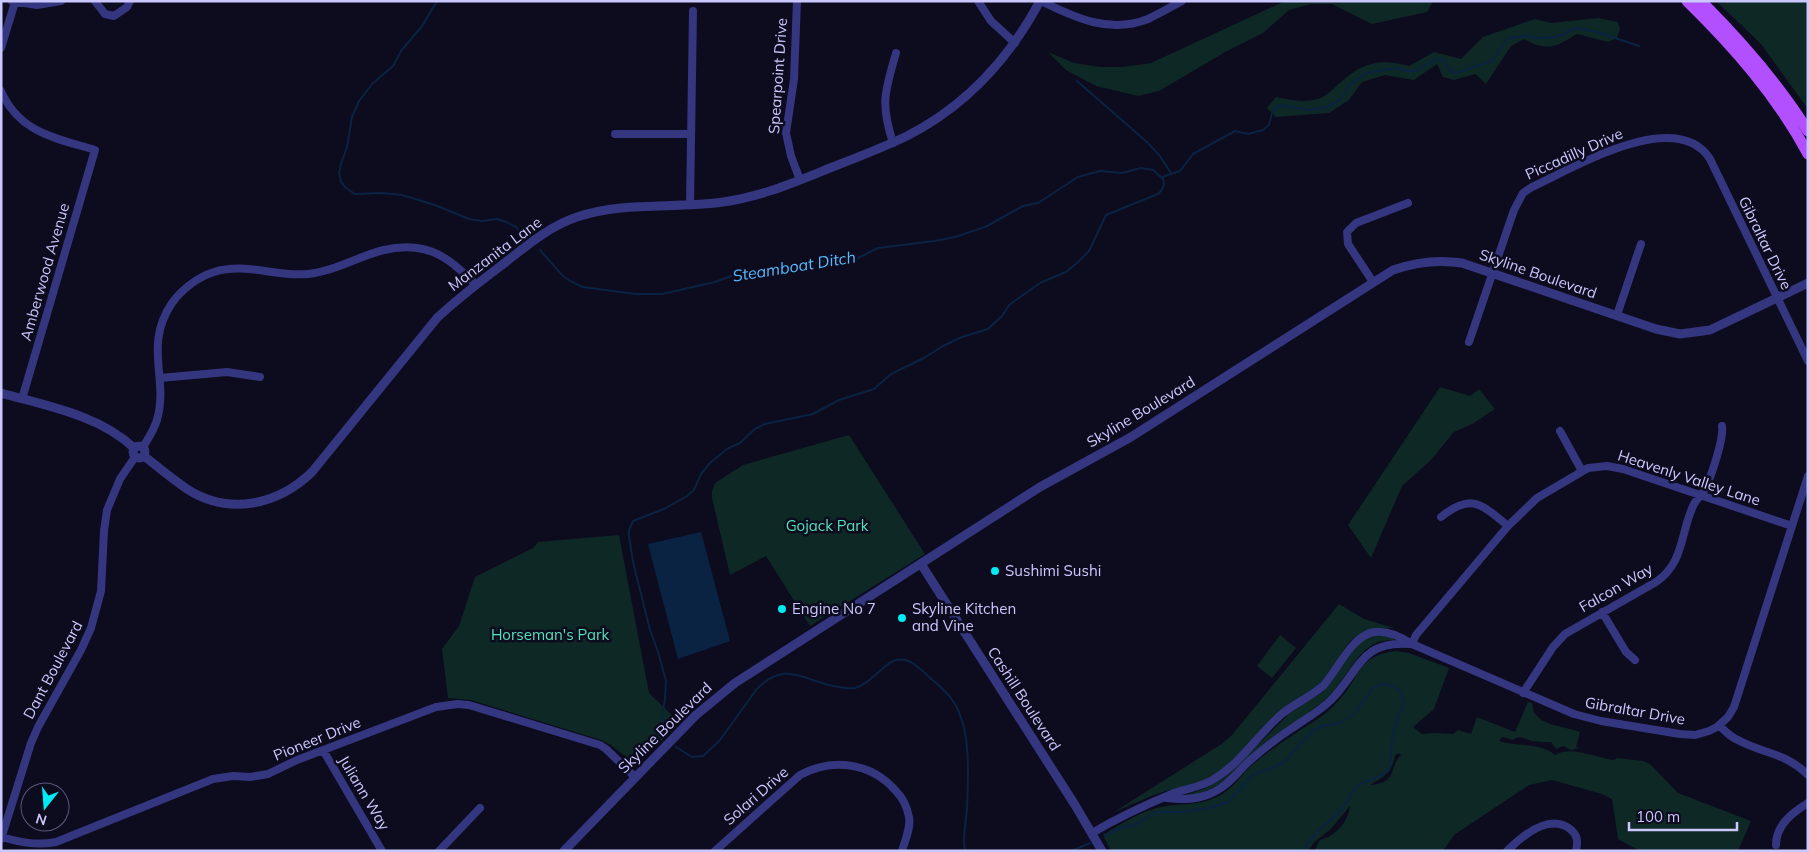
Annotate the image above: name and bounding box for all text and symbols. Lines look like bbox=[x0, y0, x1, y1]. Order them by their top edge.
street label: Spearpoint Drive bbox=[764, 17, 791, 135]
street label: Piccadilly Drive bbox=[1522, 124, 1626, 184]
street label: Gibraltar Drive bbox=[1735, 193, 1796, 292]
street label: Amberwood Avenue bbox=[16, 201, 73, 343]
street label: Manzanita Lane bbox=[444, 212, 545, 295]
street label: Skyline Boulevard bbox=[1477, 245, 1599, 303]
water label: Steamboat Ditch bbox=[731, 246, 857, 286]
street label: Skyline Boulevard bbox=[1083, 372, 1198, 451]
street label: Heavenly Valley Lane bbox=[1616, 446, 1763, 510]
park label: Gojack Park bbox=[786, 516, 869, 535]
street label: Falcon Way bbox=[1576, 559, 1656, 616]
place label: Sushimi Sushi bbox=[1005, 561, 1101, 580]
marker: Sushimi Sushi bbox=[989, 565, 1001, 577]
place label: Engine No 7 bbox=[792, 599, 876, 618]
place label: Skyline Kitchen and Vine bbox=[912, 599, 1016, 635]
marker: Engine No 7 bbox=[776, 603, 788, 615]
marker: Skyline Kitchen and Vine bbox=[896, 612, 908, 624]
street label: Dant Boulevard bbox=[19, 617, 86, 722]
park label: Horseman's Park bbox=[491, 625, 609, 644]
street label: Cashill Boulevard bbox=[984, 643, 1065, 754]
street label: Skyline Boulevard bbox=[614, 678, 715, 777]
street label: Gibraltar Drive bbox=[1584, 692, 1687, 729]
street label: Pioneer Drive bbox=[270, 712, 363, 765]
street label: Juliann Way bbox=[335, 752, 394, 834]
street label: Solari Drive bbox=[719, 762, 792, 829]
north arrow bbox=[20, 782, 70, 832]
scale bar bbox=[1629, 800, 1736, 832]
text: 100 m bbox=[1636, 807, 1680, 826]
text: N bbox=[34, 809, 49, 830]

